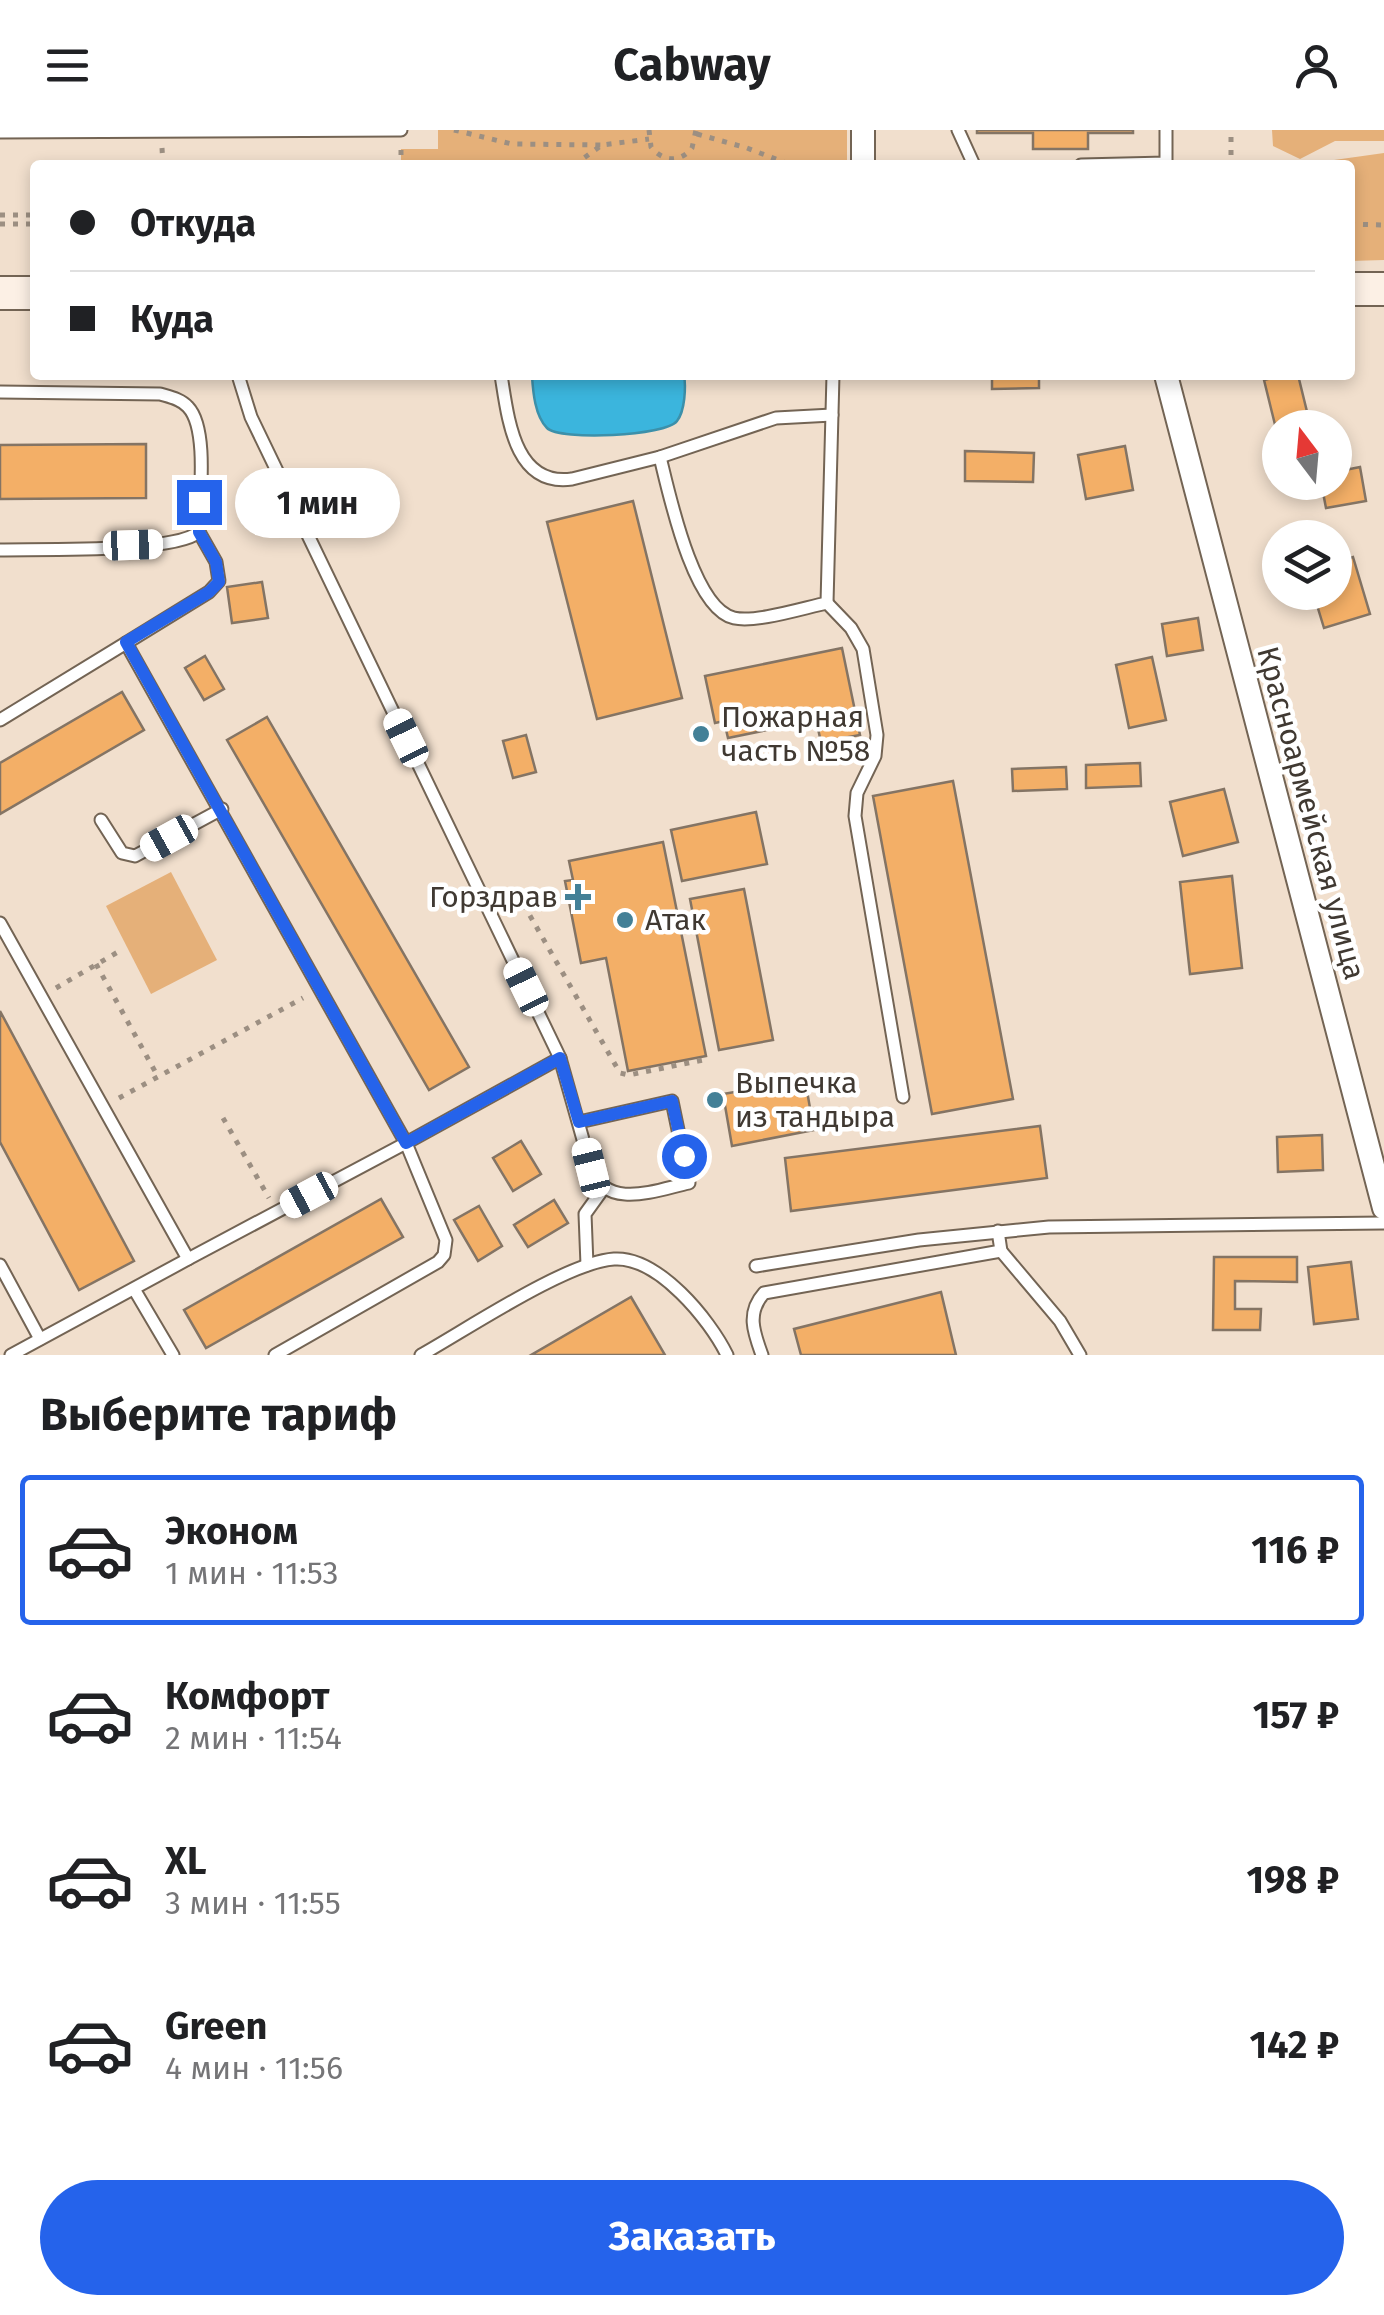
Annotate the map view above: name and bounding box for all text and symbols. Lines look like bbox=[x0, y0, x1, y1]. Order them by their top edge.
icon: menu bbox=[40, 38, 95, 93]
text: Cabway bbox=[613, 38, 771, 92]
icon: person bbox=[1289, 38, 1344, 93]
text: Откуда bbox=[130, 200, 256, 246]
text: Куда bbox=[130, 296, 214, 342]
north arrow bbox=[1262, 410, 1352, 500]
map controls bbox=[1262, 410, 1352, 610]
callout: 1 мин bbox=[234, 467, 399, 537]
route end bbox=[177, 480, 222, 525]
text: 1 мин bbox=[277, 484, 358, 522]
button: layers bbox=[1262, 520, 1352, 610]
car bbox=[102, 529, 164, 561]
street label: Красноармейская улица bbox=[1249, 643, 1373, 983]
place label: Пожарная часть №58 bbox=[721, 699, 870, 769]
car bbox=[379, 704, 433, 772]
marker: Пожарная часть №58 bbox=[690, 723, 712, 745]
car bbox=[135, 810, 203, 866]
place label: Горздрав bbox=[429, 879, 558, 915]
marker: Горздрав bbox=[567, 886, 589, 908]
place label: Атак bbox=[645, 902, 707, 938]
marker: Атак bbox=[614, 909, 636, 931]
car bbox=[499, 953, 553, 1021]
place label: Выпечка из тандыра bbox=[735, 1065, 895, 1135]
marker: Выпечка из тандыра bbox=[704, 1089, 726, 1111]
route start bbox=[662, 1134, 707, 1179]
car bbox=[569, 1135, 613, 1201]
car bbox=[275, 1168, 343, 1222]
text: Выберите тариф bbox=[40, 1388, 397, 1442]
icon: car bbox=[45, 1505, 135, 1595]
text: Эконом bbox=[165, 1508, 298, 1554]
text: 116 ₽ bbox=[1251, 1527, 1339, 1573]
text: 1 мин · 11:53 bbox=[165, 1554, 338, 1592]
icon: car bbox=[45, 1670, 135, 1760]
text: Комфорт bbox=[165, 1673, 329, 1719]
text: 157 ₽ bbox=[1253, 1692, 1339, 1738]
text: 2 мин · 11:54 bbox=[165, 1719, 342, 1757]
icon: car bbox=[45, 1835, 135, 1925]
text: XL bbox=[165, 1838, 207, 1884]
text: 198 ₽ bbox=[1246, 1857, 1339, 1903]
text: 3 мин · 11:55 bbox=[165, 1884, 341, 1922]
icon: car bbox=[45, 2000, 135, 2090]
text: Green bbox=[165, 2003, 268, 2049]
text: 142 ₽ bbox=[1249, 2022, 1339, 2068]
text: 4 мин · 11:56 bbox=[165, 2049, 343, 2087]
button: Заказать bbox=[40, 2180, 1344, 2295]

